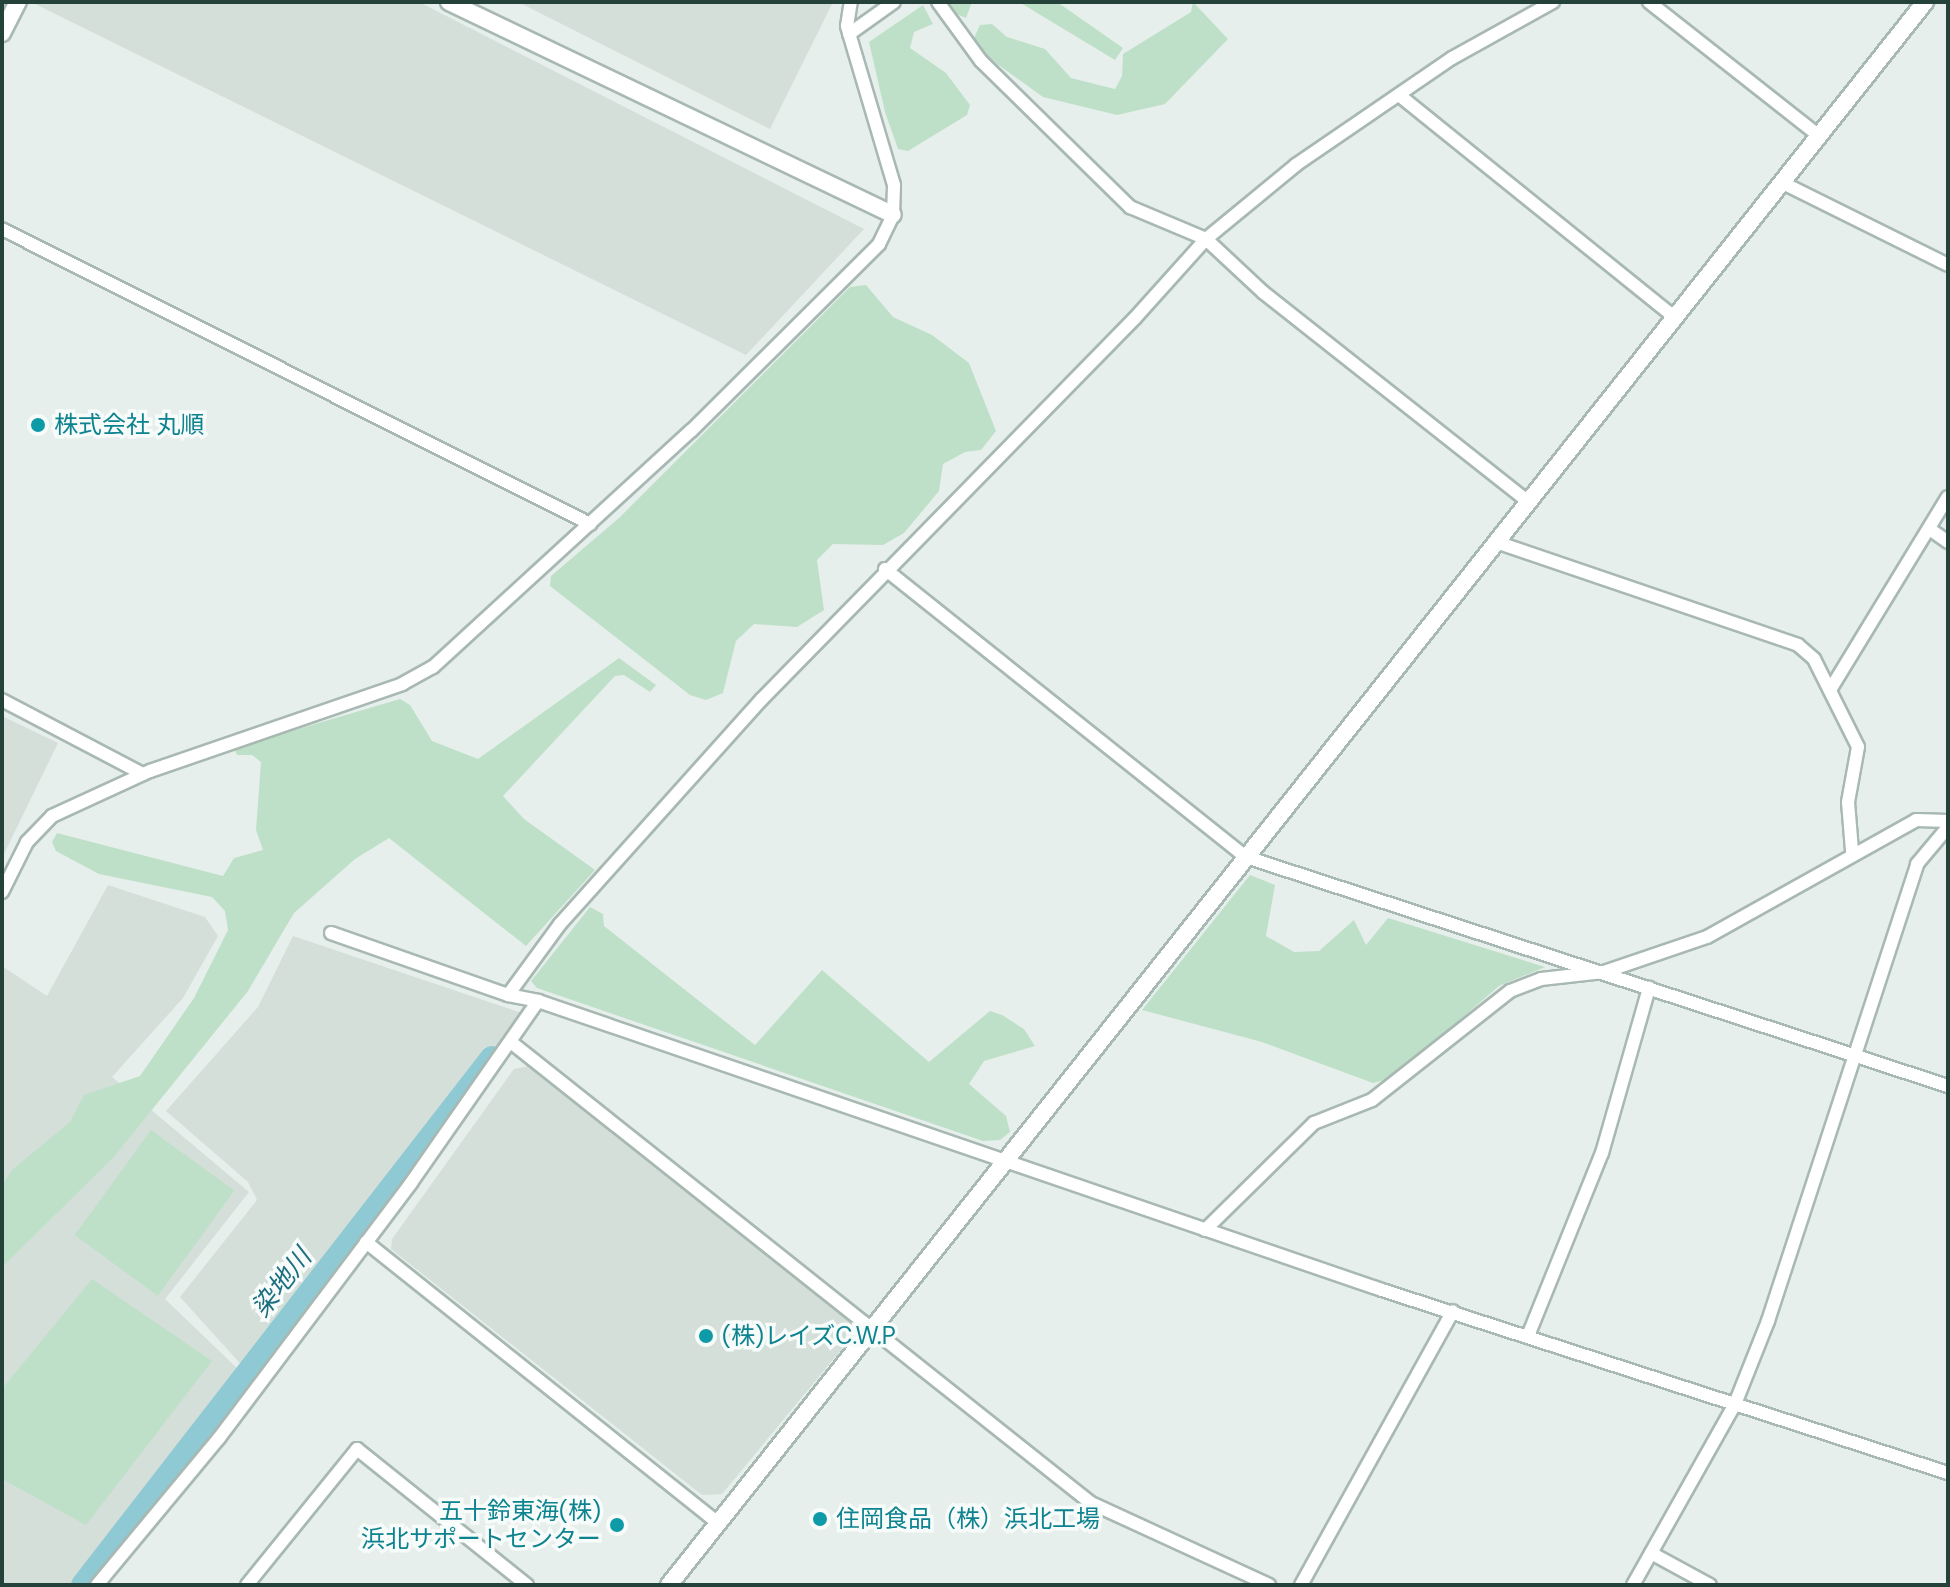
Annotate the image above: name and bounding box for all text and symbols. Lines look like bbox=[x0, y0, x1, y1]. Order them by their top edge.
place label: 株式会社 丸順 bbox=[54, 411, 204, 439]
marker: 株式会社 丸順 bbox=[29, 416, 47, 434]
water label: 染地川 bbox=[246, 1243, 318, 1323]
place label: (株)レイズC.W.P bbox=[722, 1322, 896, 1350]
marker: (株)レイズC.W.P bbox=[697, 1327, 715, 1345]
place label: 五十鈴東海(株) 浜北サポートセンター bbox=[361, 1497, 601, 1553]
place label: 住岡食品（株）浜北工場 bbox=[836, 1505, 1100, 1533]
marker: 住岡食品（株）浜北工場 bbox=[811, 1510, 829, 1528]
marker: 五十鈴東海(株) 浜北サポートセンター bbox=[608, 1516, 626, 1534]

